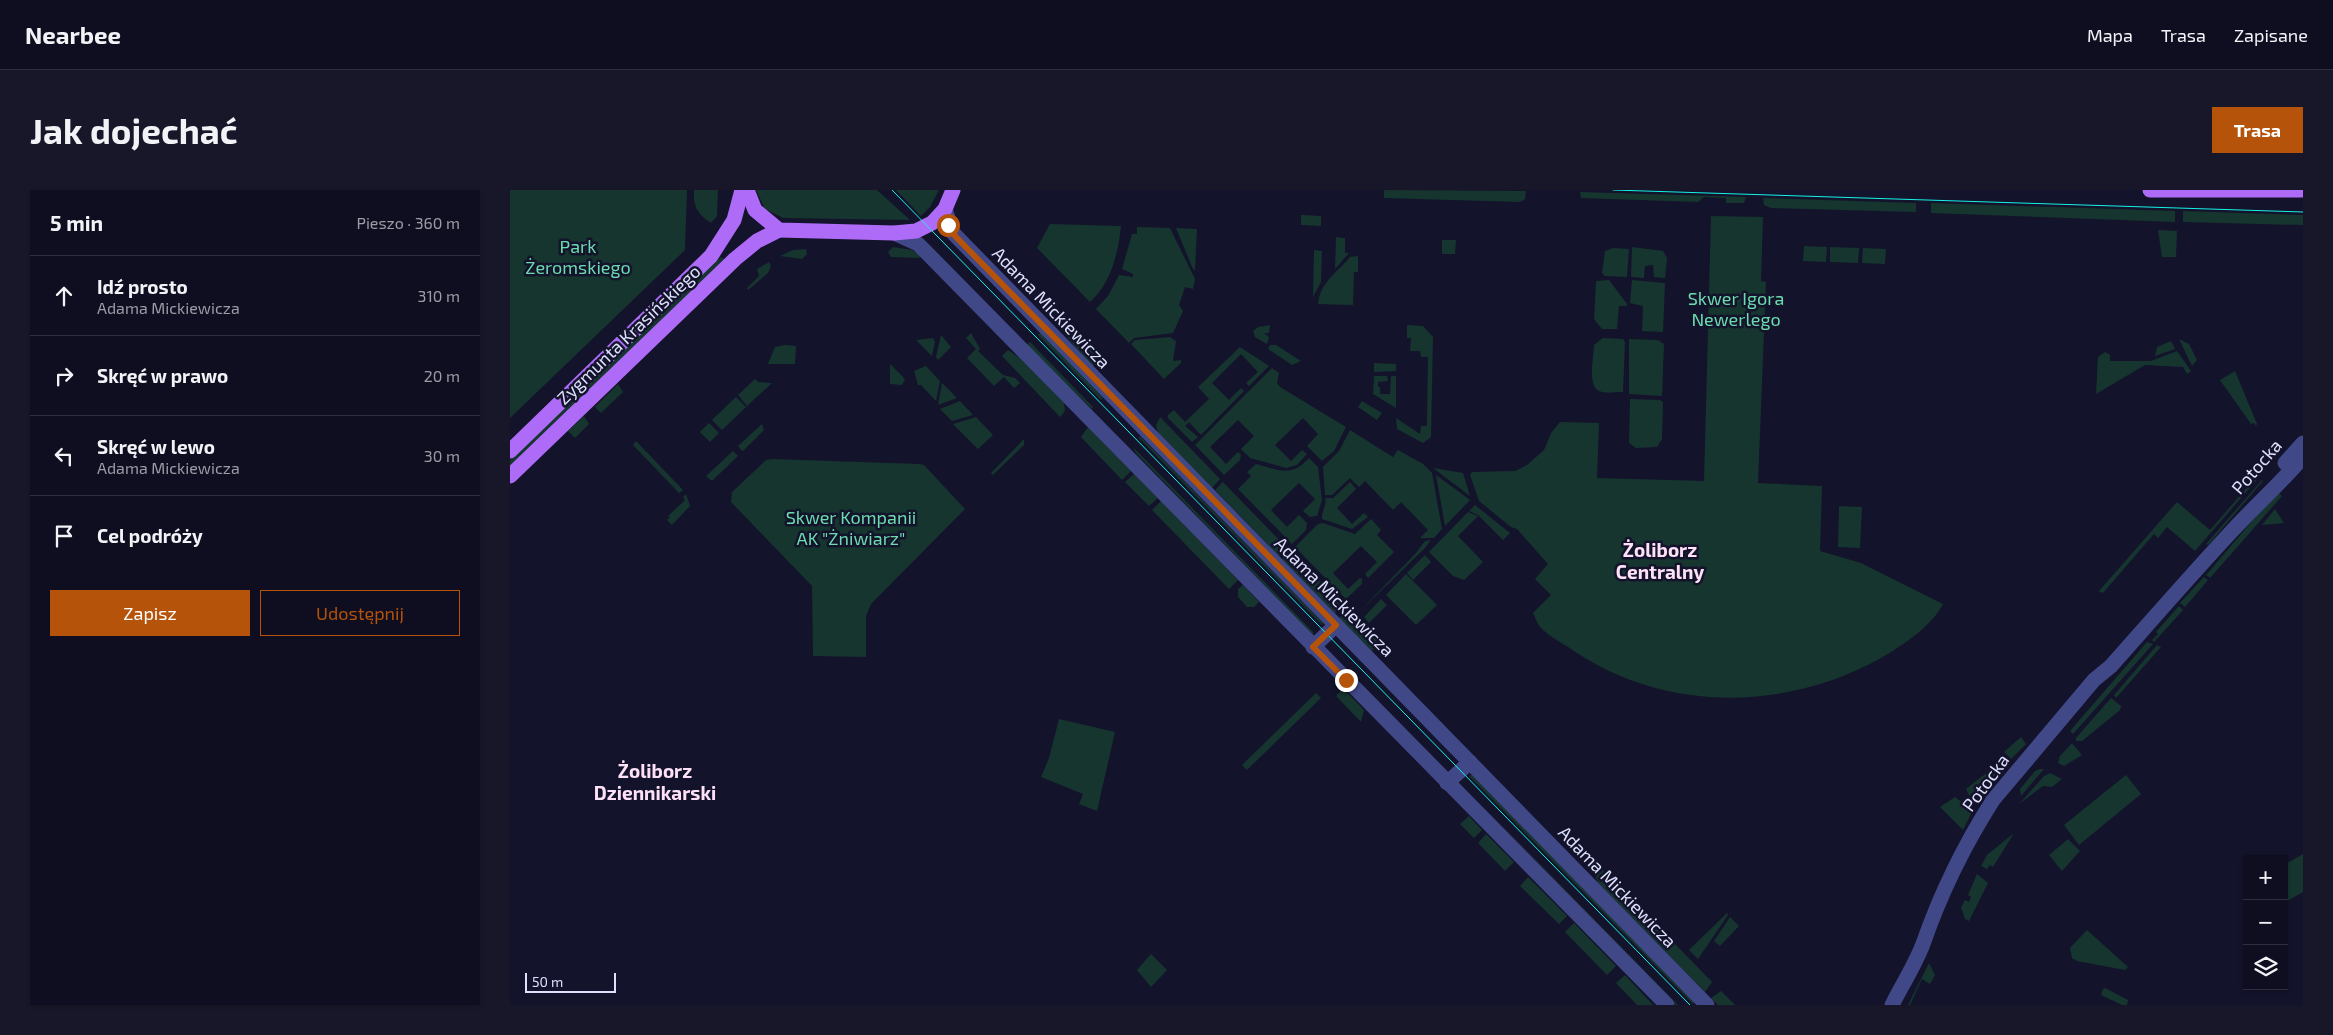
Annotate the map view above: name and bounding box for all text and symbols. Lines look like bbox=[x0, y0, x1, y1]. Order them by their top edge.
text: Nearbee bbox=[25, 20, 121, 49]
text: Mapa bbox=[2087, 24, 2133, 46]
text: Trasa bbox=[2161, 24, 2206, 46]
text: Zapisane bbox=[2234, 24, 2308, 46]
button: Trasa bbox=[2212, 107, 2303, 153]
text: Jak dojechać bbox=[30, 109, 238, 151]
text: 5 min bbox=[50, 210, 103, 235]
text: Pieszo · 360 m bbox=[356, 213, 460, 232]
route start bbox=[937, 214, 960, 237]
park label: Park Żeromskiego bbox=[525, 235, 631, 278]
street label: Adama Mickiewicza bbox=[988, 242, 1115, 373]
street label: Zygmunta Krasińskiego bbox=[552, 260, 705, 409]
text: Idź prosto bbox=[97, 275, 188, 298]
icon: ahead bbox=[50, 282, 78, 310]
text: 310 m bbox=[418, 286, 460, 305]
park label: Skwer Igora Newerlego bbox=[1688, 287, 1784, 330]
text: Adama Mickiewicza bbox=[97, 298, 240, 317]
icon: right bbox=[50, 362, 78, 390]
text: Skręć w prawo bbox=[97, 364, 228, 387]
text: 20 m bbox=[424, 366, 460, 385]
street label: Potocka bbox=[2226, 434, 2286, 498]
text: Skręć w lewo bbox=[97, 435, 215, 458]
icon: left bbox=[50, 442, 78, 470]
text: 30 m bbox=[424, 446, 460, 465]
text: Adama Mickiewicza bbox=[97, 458, 240, 477]
park label: Skwer Kompanii AK "Żniwiarz" bbox=[786, 506, 916, 549]
icon: arrive bbox=[50, 522, 78, 550]
text: Cel podróży bbox=[97, 524, 203, 547]
street label: Adama Mickiewicza bbox=[1270, 532, 1399, 661]
district label: Żoliborz Centralny bbox=[1616, 538, 1704, 584]
button: Zapisz bbox=[50, 590, 250, 636]
button: Udostępnij bbox=[260, 590, 460, 636]
route end bbox=[1335, 669, 1358, 692]
street label: Potocka bbox=[1957, 749, 2013, 815]
district label: Żoliborz Dziennikarski bbox=[594, 759, 716, 804]
street label: Adama Mickiewicza bbox=[1554, 821, 1681, 952]
map controls bbox=[2243, 855, 2288, 990]
button: + bbox=[2243, 855, 2288, 900]
button: − bbox=[2243, 900, 2288, 945]
button: layers bbox=[2243, 945, 2288, 990]
scale bar bbox=[525, 970, 616, 993]
text: 50 m bbox=[532, 973, 563, 990]

